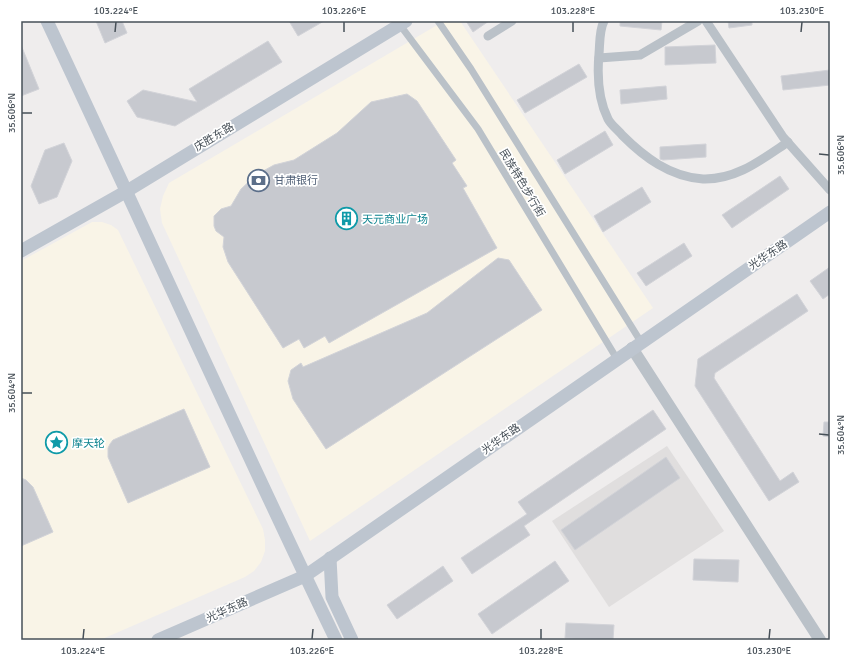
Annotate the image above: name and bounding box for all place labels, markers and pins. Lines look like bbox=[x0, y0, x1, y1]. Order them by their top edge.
bank icon: 甘肃银行 bbox=[245, 167, 271, 193]
place label: 甘肃银行 bbox=[274, 174, 318, 187]
building icon: 天元商业广场 bbox=[334, 206, 360, 232]
place label: 天元商业广场 bbox=[362, 213, 428, 226]
place icon: 摩天轮 bbox=[44, 430, 70, 456]
place label: 摩天轮 bbox=[72, 437, 105, 450]

